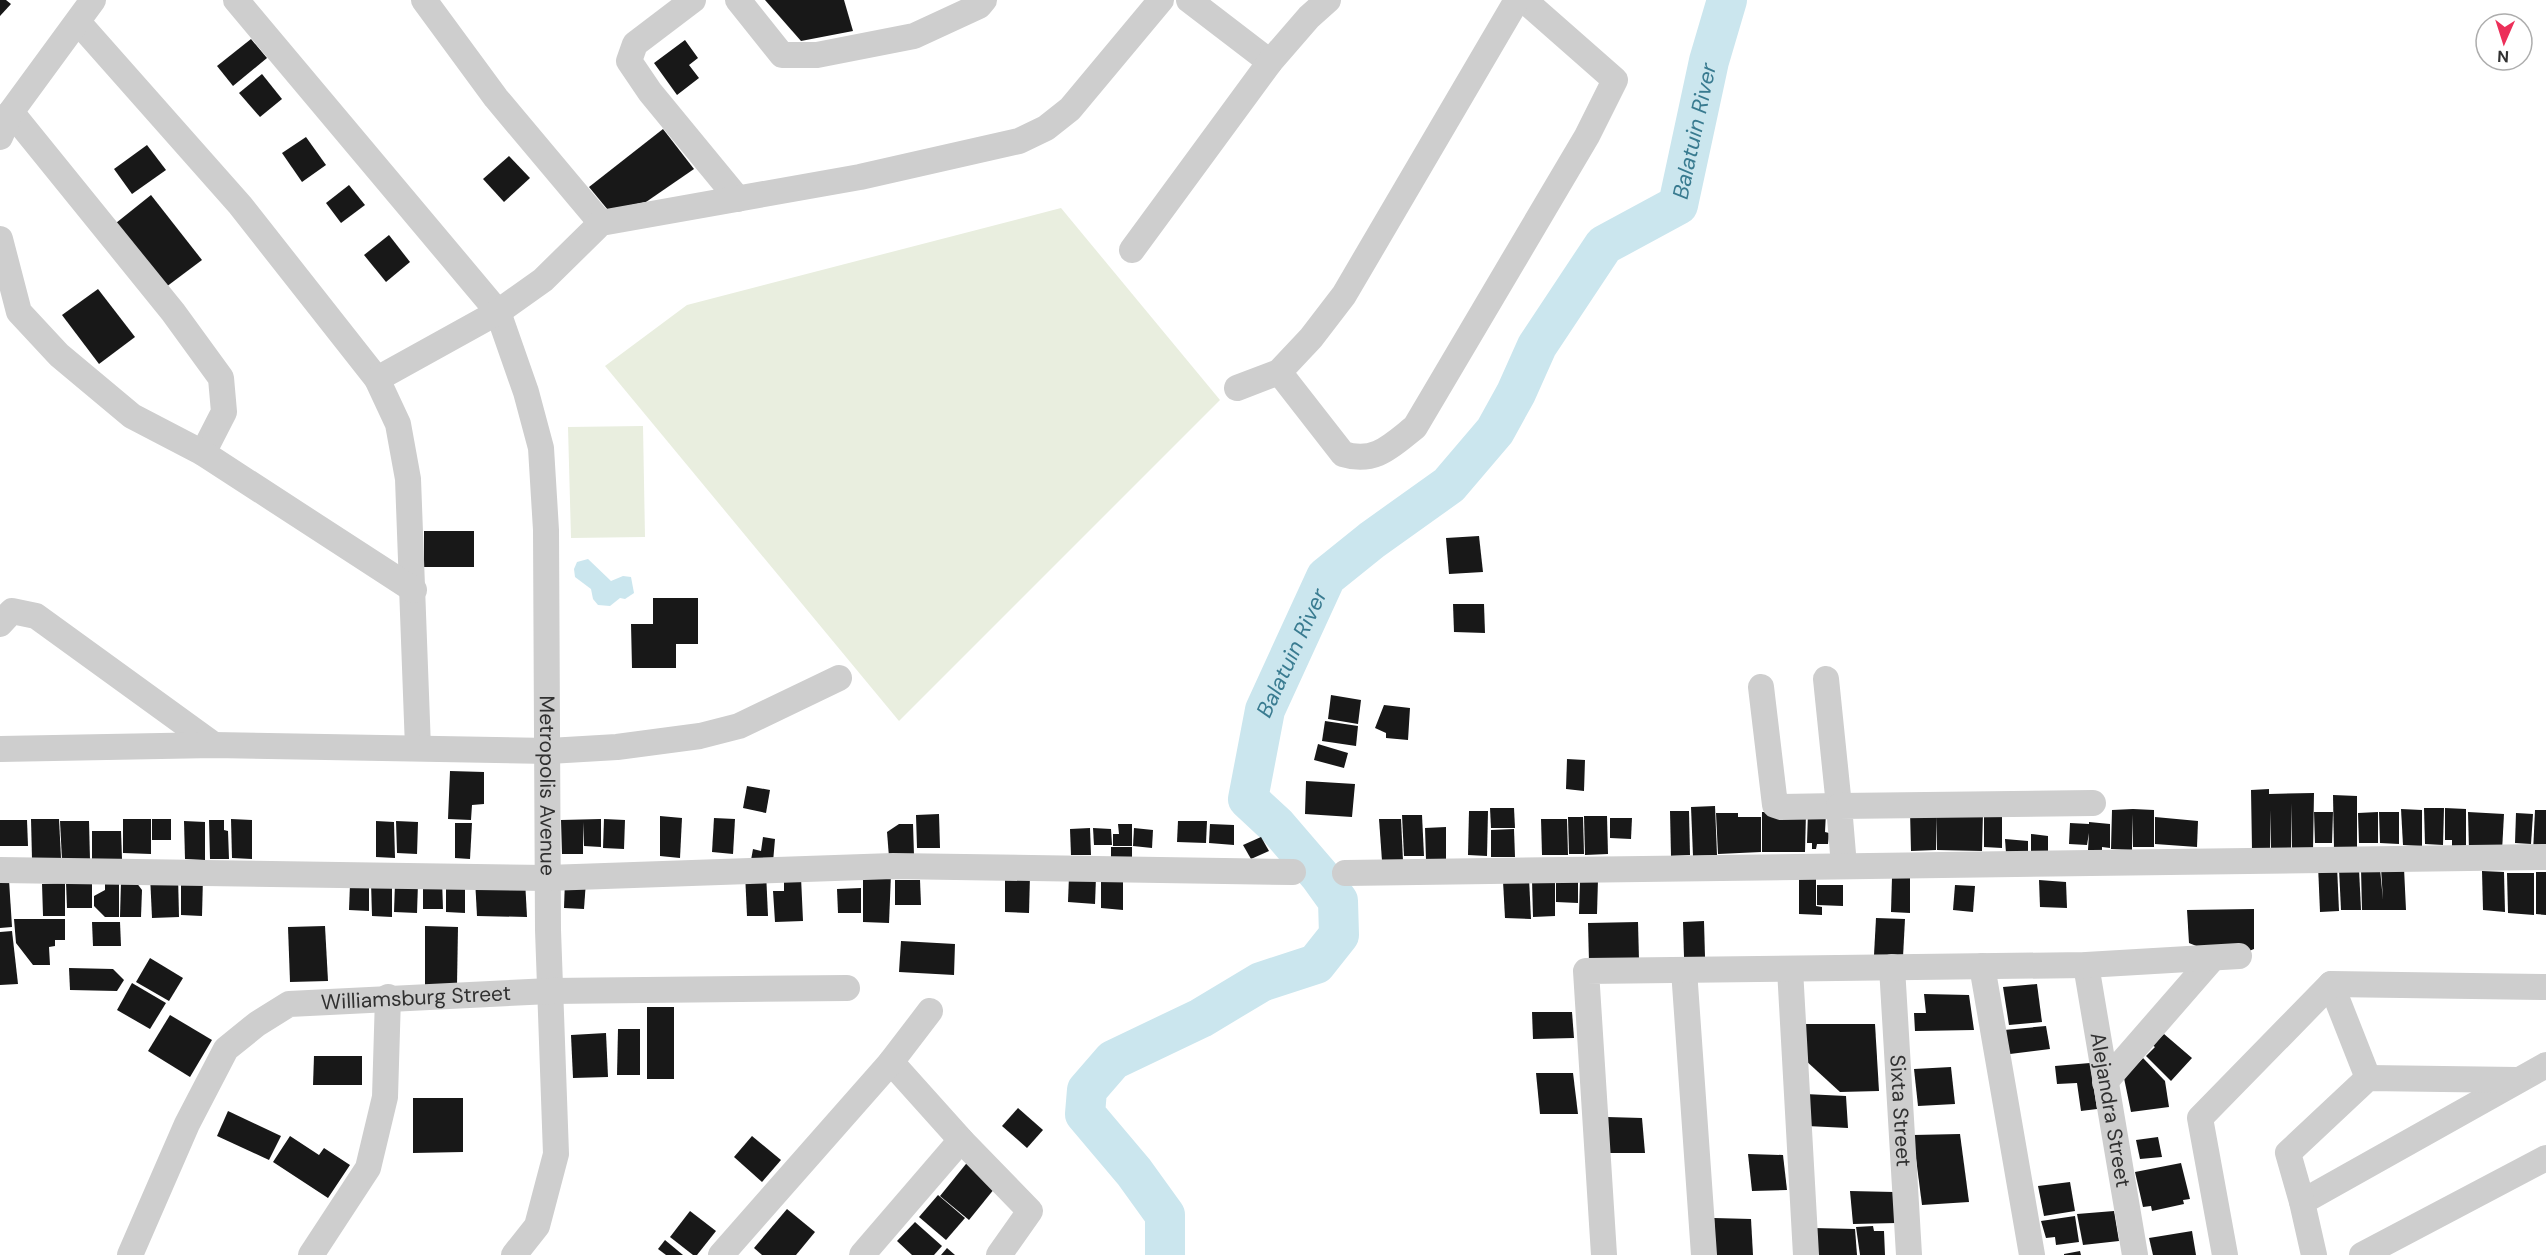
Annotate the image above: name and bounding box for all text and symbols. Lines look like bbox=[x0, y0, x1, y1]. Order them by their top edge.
north arrow bbox=[2474, 12, 2534, 72]
text: N bbox=[2497, 46, 2510, 67]
water label: Balatuin River bbox=[1665, 59, 1723, 202]
water label: Balatuin River bbox=[1249, 583, 1334, 722]
street label: Metropolis Avenue bbox=[533, 696, 562, 876]
street label: Williamsburg Street bbox=[320, 979, 512, 1016]
street label: Alejandra Street bbox=[2084, 1030, 2137, 1190]
street label: Sixta Street bbox=[1883, 1054, 1918, 1168]

